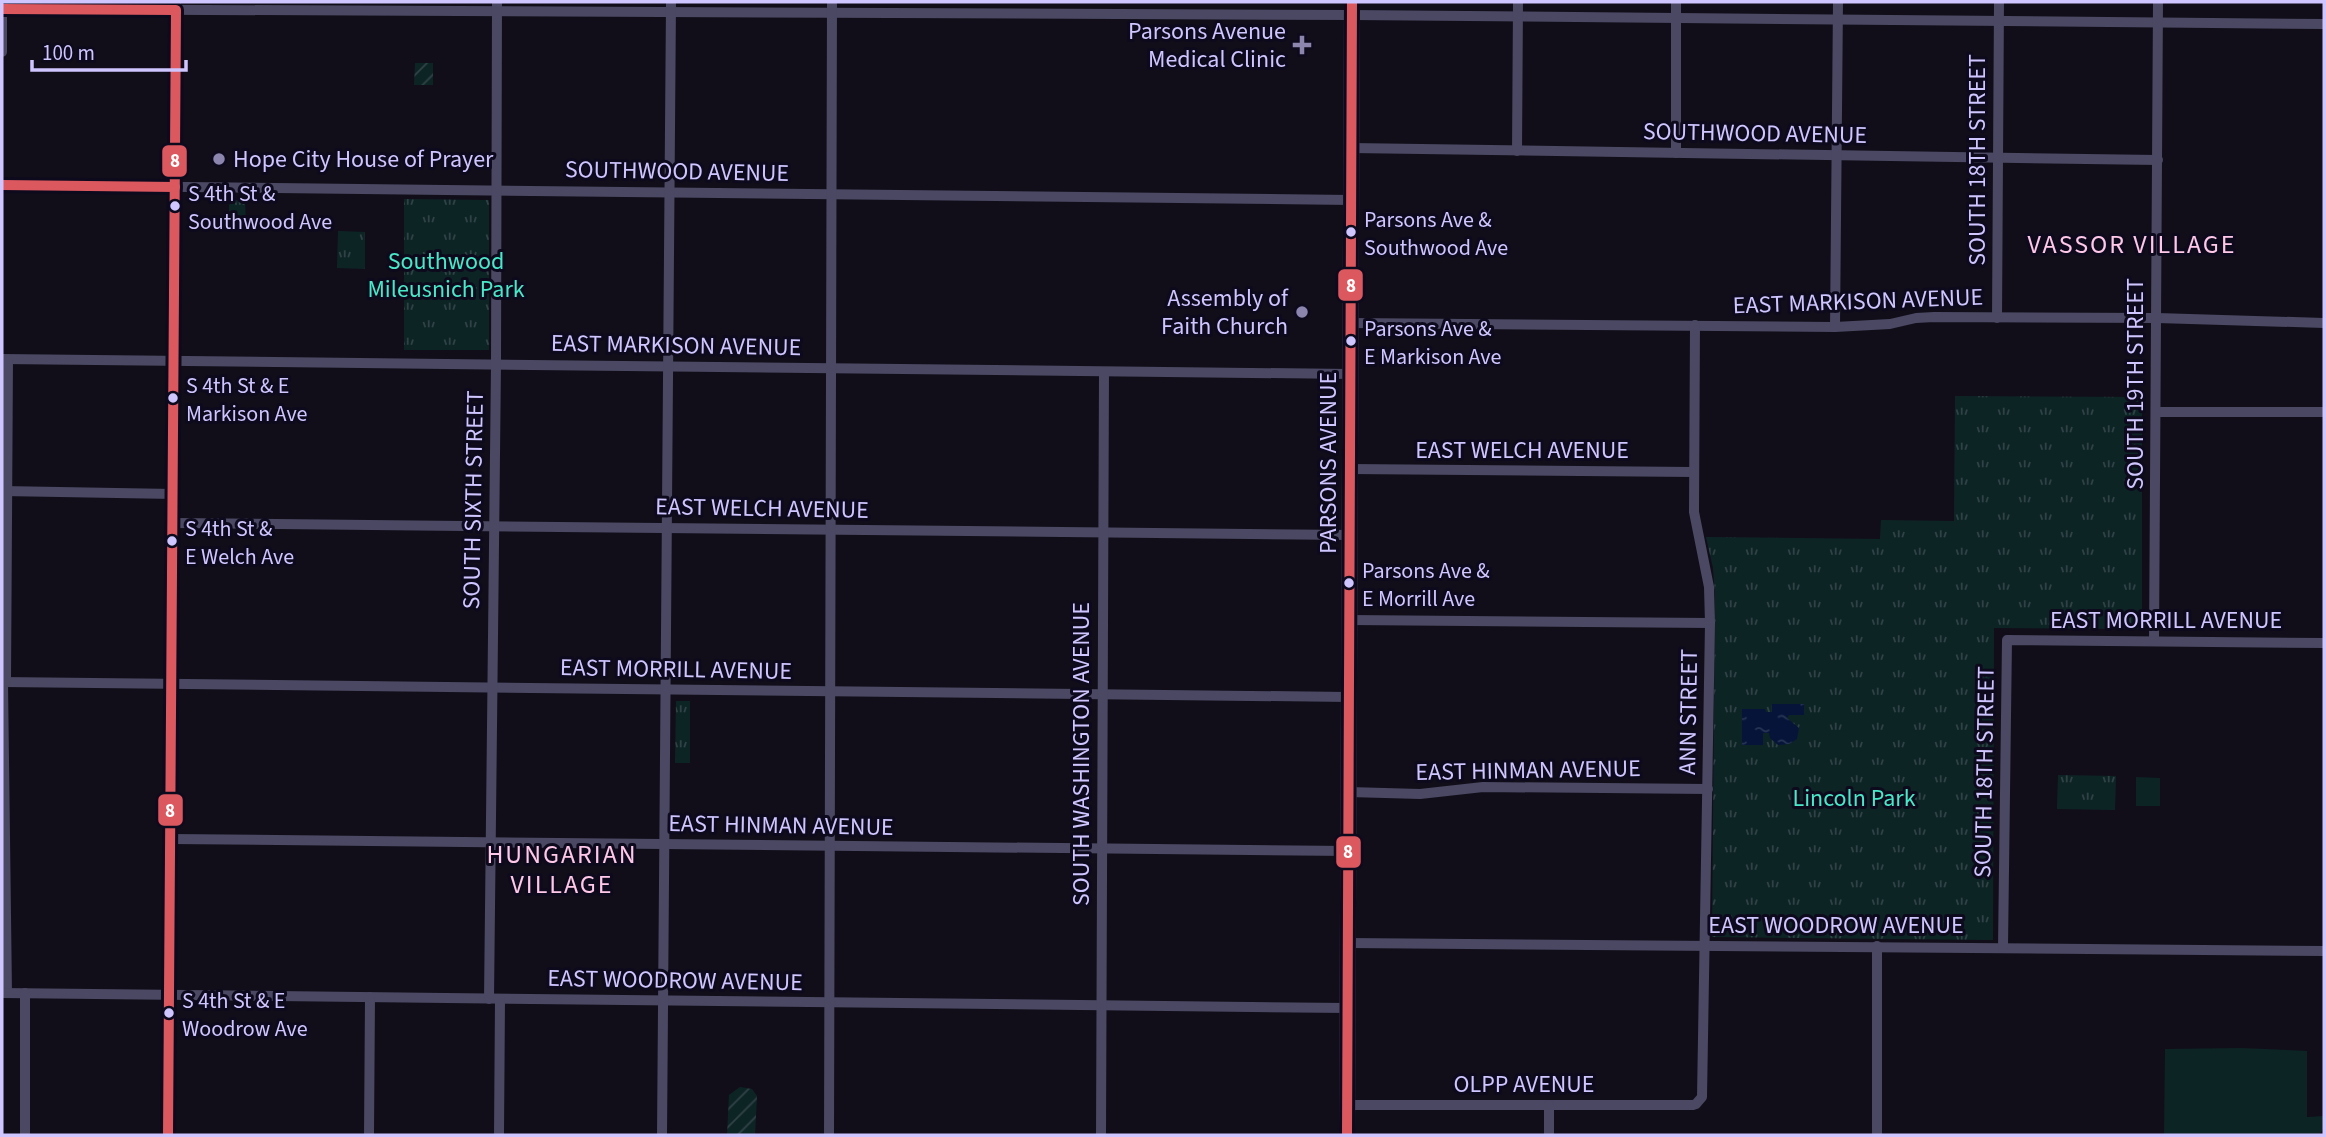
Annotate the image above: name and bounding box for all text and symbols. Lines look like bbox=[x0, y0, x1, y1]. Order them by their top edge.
place label: Parsons Avenue Medical Clinic bbox=[1128, 14, 1286, 77]
scale bar bbox=[32, 28, 186, 72]
marker: Parsons Avenue Medical Clinic bbox=[1292, 35, 1312, 55]
text: 100 m bbox=[42, 38, 95, 68]
street label: SOUTH 18TH STREET bbox=[1960, 54, 1995, 266]
street label: SOUTHWOOD AVENUE bbox=[1643, 114, 1867, 153]
place label: Hope City House of Prayer bbox=[233, 142, 494, 177]
line badge: 8 bbox=[161, 144, 188, 178]
text: 8 bbox=[170, 148, 180, 175]
marker: Hope City House of Prayer bbox=[211, 151, 227, 167]
street label: SOUTHWOOD AVENUE bbox=[565, 152, 789, 191]
place label: S 4th St & Southwood Ave bbox=[188, 178, 332, 238]
marker: S 4th St & Southwood Ave bbox=[168, 199, 182, 213]
place label: Parsons Ave & Southwood Ave bbox=[1364, 204, 1508, 264]
marker: Parsons Ave & Southwood Ave bbox=[1344, 225, 1358, 239]
district label: VASSOR VILLAGE bbox=[2028, 226, 2237, 263]
park label: Southwood Mileusnich Park bbox=[367, 244, 525, 307]
line badge: 8 bbox=[1337, 268, 1364, 302]
text: 8 bbox=[1346, 273, 1356, 300]
street label: SOUTH 19TH STREET bbox=[2118, 278, 2153, 490]
street label: EAST MARKISON AVENUE bbox=[1732, 280, 1984, 323]
place label: Assembly of Faith Church bbox=[1161, 281, 1289, 344]
marker: Assembly of Faith Church bbox=[1294, 304, 1310, 320]
place label: Parsons Ave & E Markison Ave bbox=[1364, 313, 1502, 373]
street label: EAST MARKISON AVENUE bbox=[550, 326, 802, 365]
marker: Parsons Ave & E Markison Ave bbox=[1344, 334, 1358, 348]
place label: S 4th St & E Markison Ave bbox=[186, 370, 308, 430]
street label: PARSONS AVENUE bbox=[1311, 372, 1346, 554]
street label: SOUTH SIXTH STREET bbox=[454, 390, 493, 610]
marker: S 4th St & E Markison Ave bbox=[166, 391, 180, 405]
street label: EAST WELCH AVENUE bbox=[1415, 433, 1629, 468]
street label: EAST WELCH AVENUE bbox=[655, 489, 869, 528]
place label: S 4th St & E Welch Ave bbox=[185, 513, 294, 573]
marker: S 4th St & E Welch Ave bbox=[165, 534, 179, 548]
place label: Parsons Ave & E Morrill Ave bbox=[1362, 555, 1490, 615]
marker: Parsons Ave & E Morrill Ave bbox=[1342, 576, 1356, 590]
street label: SOUTH WASHINGTON AVENUE bbox=[1064, 602, 1099, 906]
street label: EAST MORRILL AVENUE bbox=[2050, 603, 2282, 638]
street label: ANN STREET bbox=[1670, 649, 1707, 775]
street label: EAST MORRILL AVENUE bbox=[560, 650, 792, 689]
street label: SOUTH 18TH STREET bbox=[1965, 666, 2004, 878]
street label: EAST HINMAN AVENUE bbox=[1415, 751, 1641, 790]
park label: Lincoln Park bbox=[1792, 781, 1916, 816]
line badge: 8 bbox=[157, 793, 184, 827]
text: 8 bbox=[165, 798, 175, 825]
street label: EAST HINMAN AVENUE bbox=[668, 806, 894, 845]
line badge: 8 bbox=[1335, 835, 1362, 869]
district label: HUNGARIAN VILLAGE bbox=[486, 836, 638, 903]
text: 8 bbox=[1343, 839, 1353, 866]
street label: EAST WOODROW AVENUE bbox=[1708, 908, 1964, 943]
street label: EAST WOODROW AVENUE bbox=[547, 961, 803, 1000]
place label: S 4th St & E Woodrow Ave bbox=[182, 985, 308, 1045]
marker: S 4th St & E Woodrow Ave bbox=[162, 1006, 176, 1020]
street label: OLPP AVENUE bbox=[1454, 1067, 1594, 1102]

